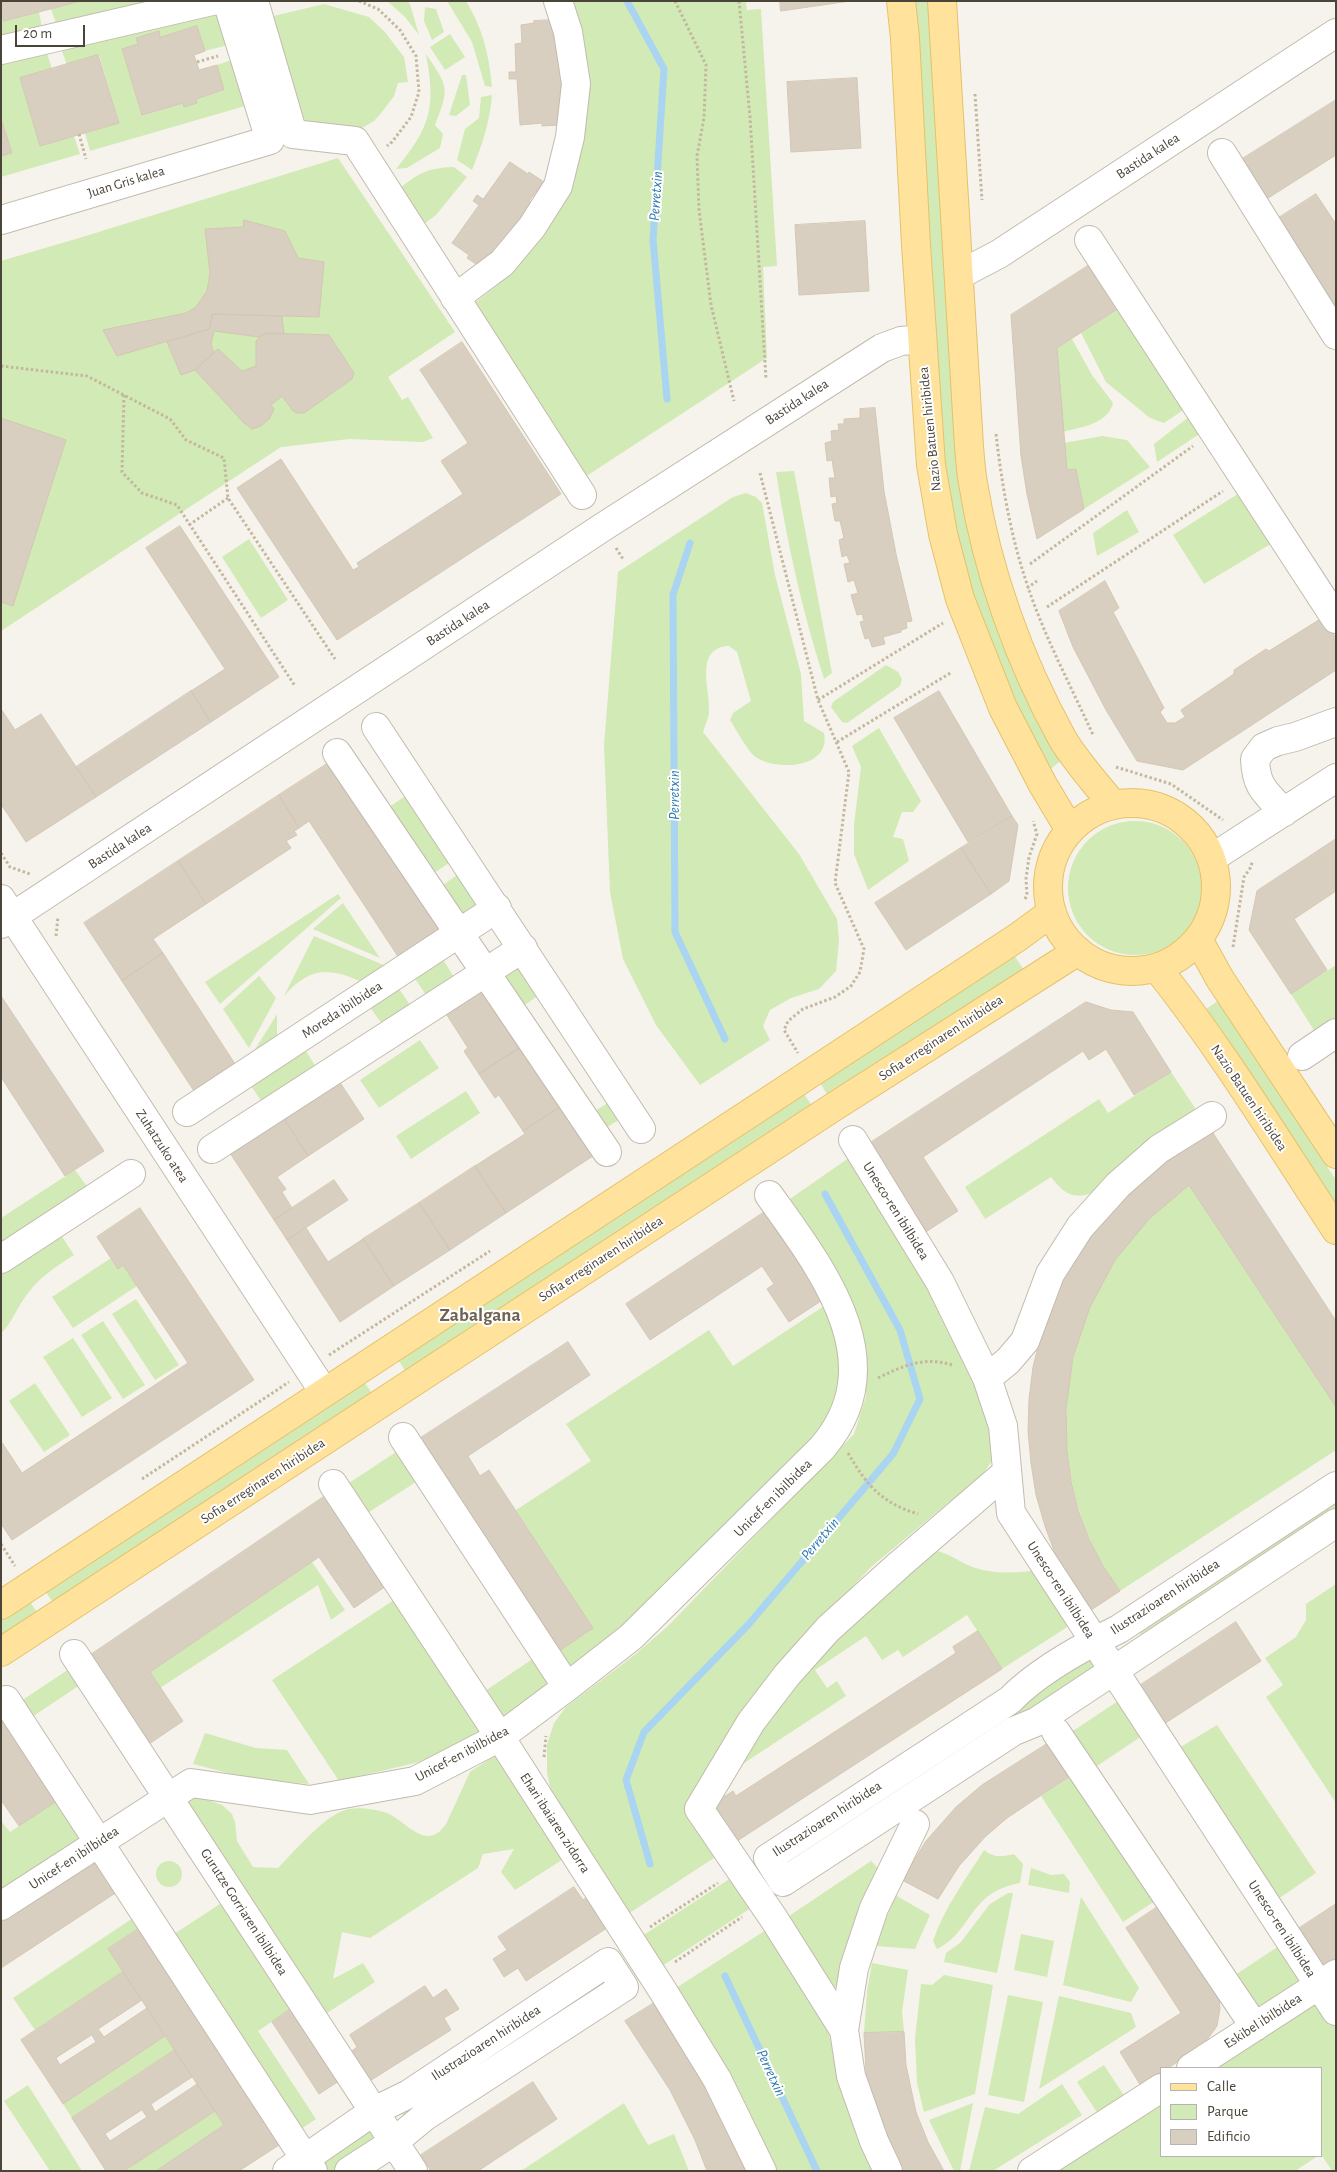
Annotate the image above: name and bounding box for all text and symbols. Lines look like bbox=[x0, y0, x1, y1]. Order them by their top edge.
scale bar bbox=[18, 15, 88, 47]
text: 20 m bbox=[23, 26, 52, 41]
street label: Bastida kalea bbox=[1113, 129, 1183, 183]
street label: Juan Gris kalea bbox=[85, 162, 167, 202]
water label: Perretxin bbox=[645, 171, 667, 221]
street label: Nazio Batuen hiribidea bbox=[915, 366, 945, 492]
street label: Bastida kalea bbox=[762, 375, 832, 429]
street label: Bastida kalea bbox=[423, 596, 493, 650]
water label: Perretxin bbox=[665, 770, 683, 820]
street label: Bastida kalea bbox=[85, 819, 155, 873]
street label: Moreda ibilbidea bbox=[299, 978, 385, 1042]
street label: Sofia erreginaren hiribidea bbox=[876, 992, 1006, 1084]
street label: Nazio Batuen hiribidea bbox=[1207, 1041, 1291, 1155]
street label: Zuhatzuko atea bbox=[132, 1106, 192, 1186]
street label: Unesco-ren ibilbidea bbox=[859, 1159, 933, 1263]
street label: Sofia erreginaren hiribidea bbox=[536, 1213, 666, 1305]
district label: Zabalgana bbox=[439, 1304, 521, 1326]
street label: Sofia erreginaren hiribidea bbox=[198, 1435, 328, 1527]
street label: Unicef-en ibilbidea bbox=[730, 1455, 816, 1541]
water label: Perretxin bbox=[797, 1514, 843, 1564]
street label: Unesco-ren ibilbidea bbox=[1023, 1538, 1099, 1642]
street label: Ilustrazioaren hiribidea bbox=[1107, 1555, 1223, 1639]
street label: Unicef-en ibilbidea bbox=[412, 1722, 512, 1786]
street label: Ehari ibaiaren zidorra bbox=[516, 1770, 594, 1876]
street label: Ilustrazioaren hiribidea bbox=[769, 1777, 885, 1861]
street label: Unicef-en ibilbidea bbox=[26, 1823, 122, 1893]
street label: Gurutze Gorriaren ibilbidea bbox=[197, 1845, 291, 1979]
street label: Unesco-ren ibilbidea bbox=[1244, 1877, 1320, 1981]
street label: Eskibel ibilbidea bbox=[1221, 1990, 1305, 2052]
street label: Ilustrazioaren hiribidea bbox=[428, 2001, 544, 2085]
water label: Perretxin bbox=[752, 2047, 790, 2099]
legend bbox=[1160, 2067, 1322, 2157]
text: Calle bbox=[1207, 2079, 1236, 2094]
text: Parque bbox=[1207, 2104, 1248, 2119]
text: Edificio bbox=[1207, 2129, 1250, 2144]

